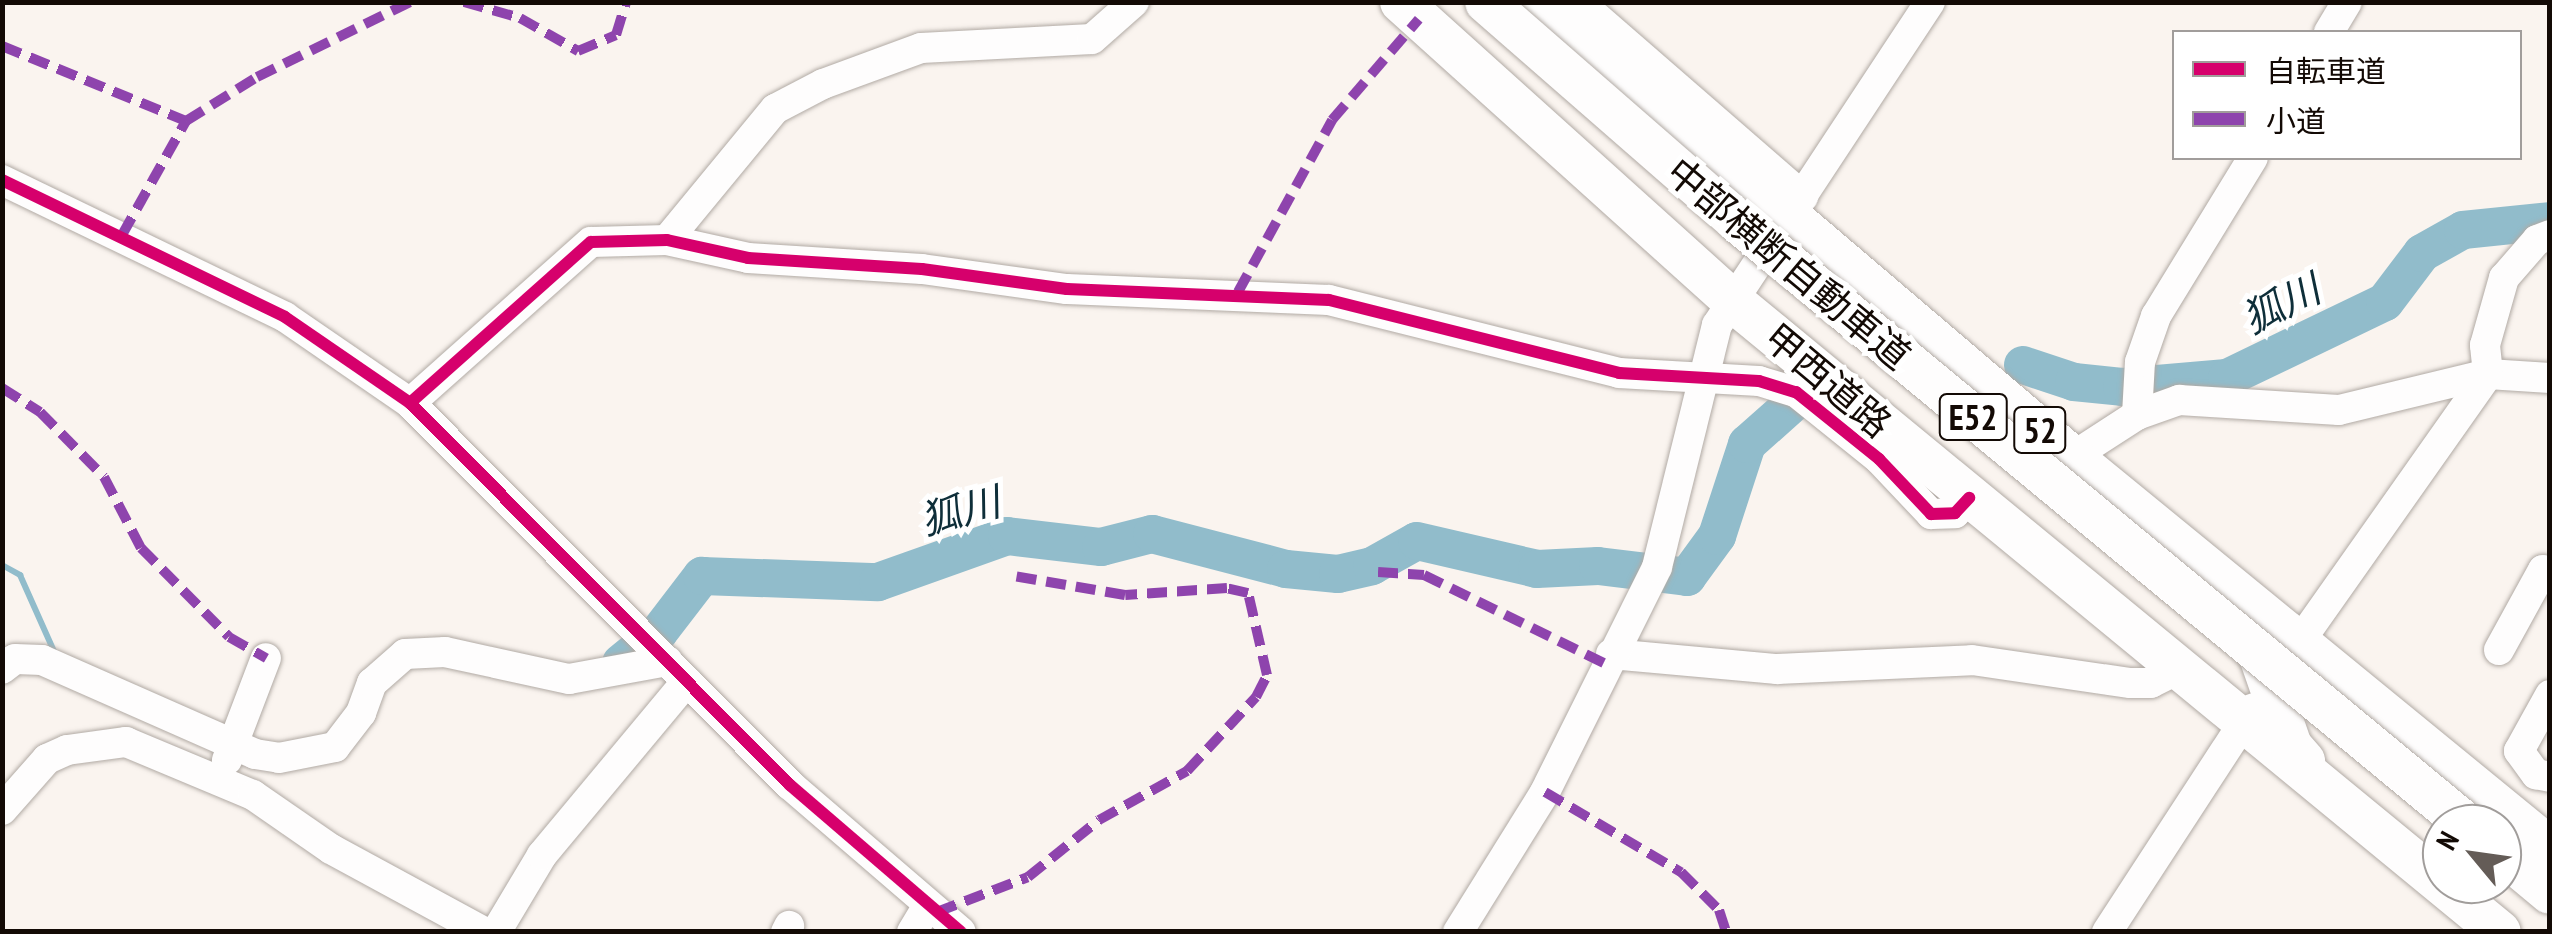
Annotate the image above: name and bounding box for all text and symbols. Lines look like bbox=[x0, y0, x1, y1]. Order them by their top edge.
legend bbox=[2172, 30, 2522, 160]
text: 自転車道 bbox=[2266, 51, 2386, 90]
text: 小道 bbox=[2266, 101, 2326, 140]
street label: 中部横断自動車道 bbox=[1658, 148, 1920, 378]
water label: 狐川 bbox=[2235, 264, 2327, 342]
street label: 甲西道路 bbox=[1755, 314, 1901, 446]
road number: E52 bbox=[1938, 387, 2008, 447]
road number: 52 bbox=[2012, 400, 2068, 460]
water label: 狐川 bbox=[915, 476, 1005, 544]
north arrow bbox=[2422, 804, 2522, 904]
text: N bbox=[2427, 825, 2467, 856]

